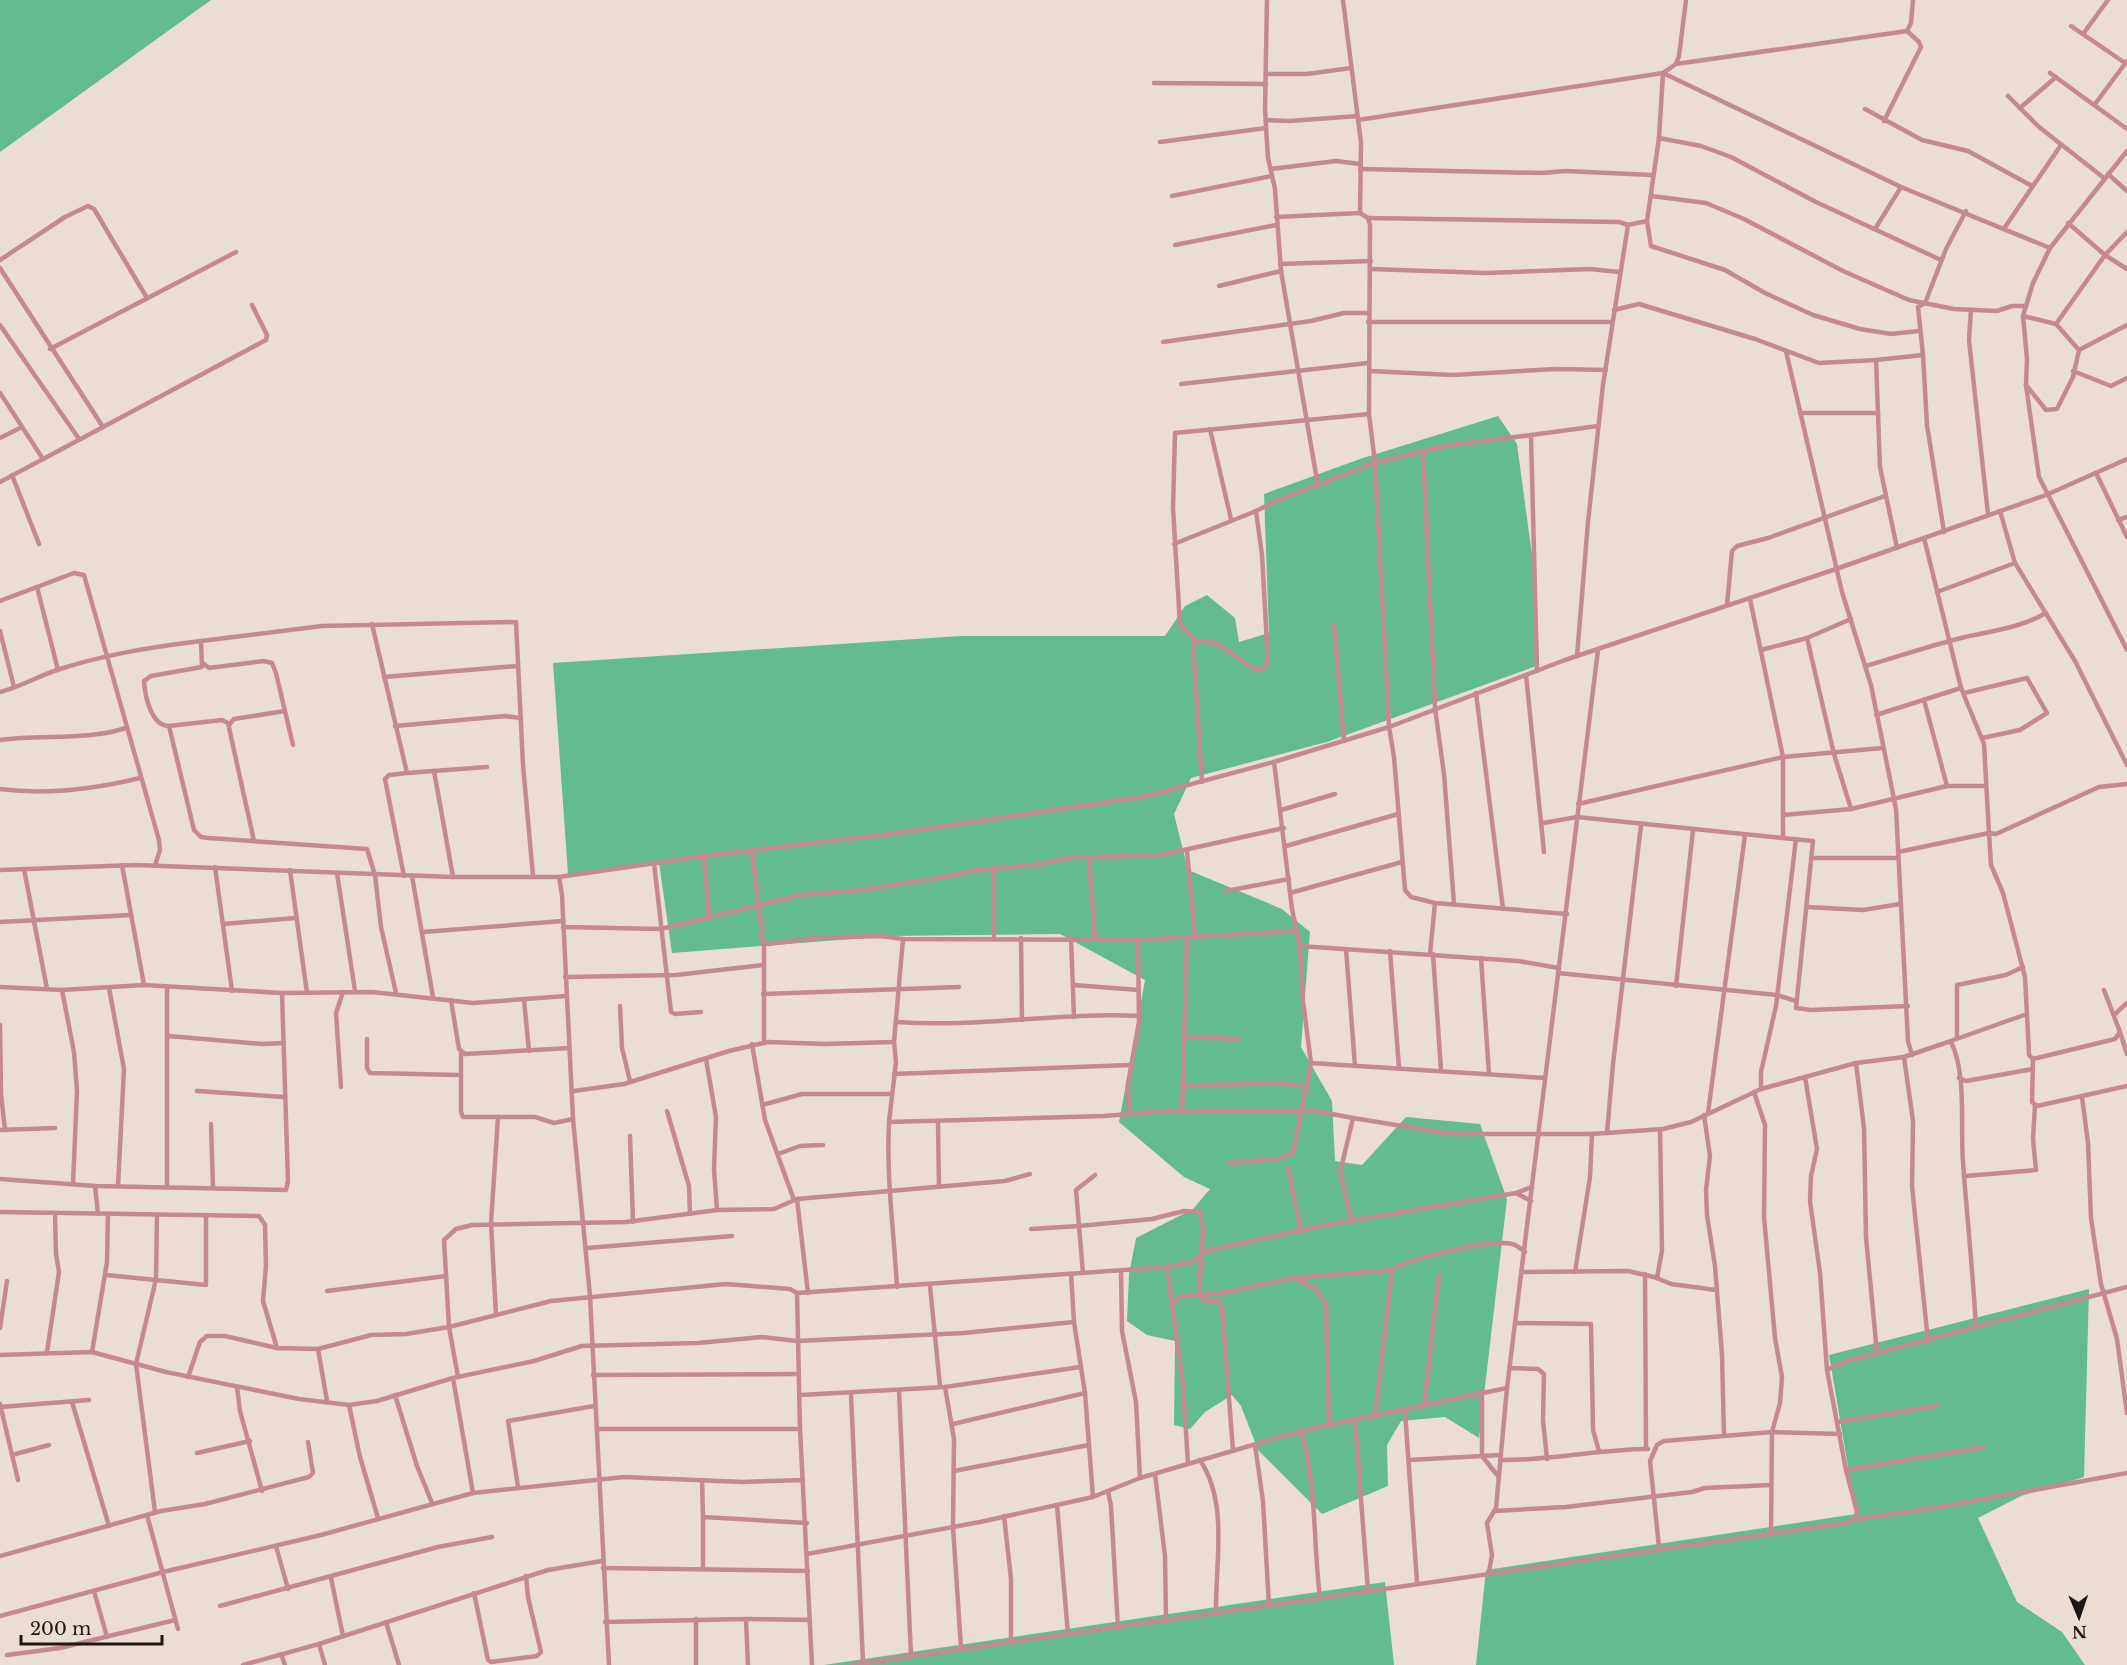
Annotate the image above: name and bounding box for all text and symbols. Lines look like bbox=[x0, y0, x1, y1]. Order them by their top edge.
north arrow bbox=[2049, 1587, 2109, 1647]
scale bar bbox=[21, 1608, 162, 1646]
text: 200 m bbox=[30, 1618, 91, 1640]
text: N bbox=[2072, 1622, 2087, 1642]

